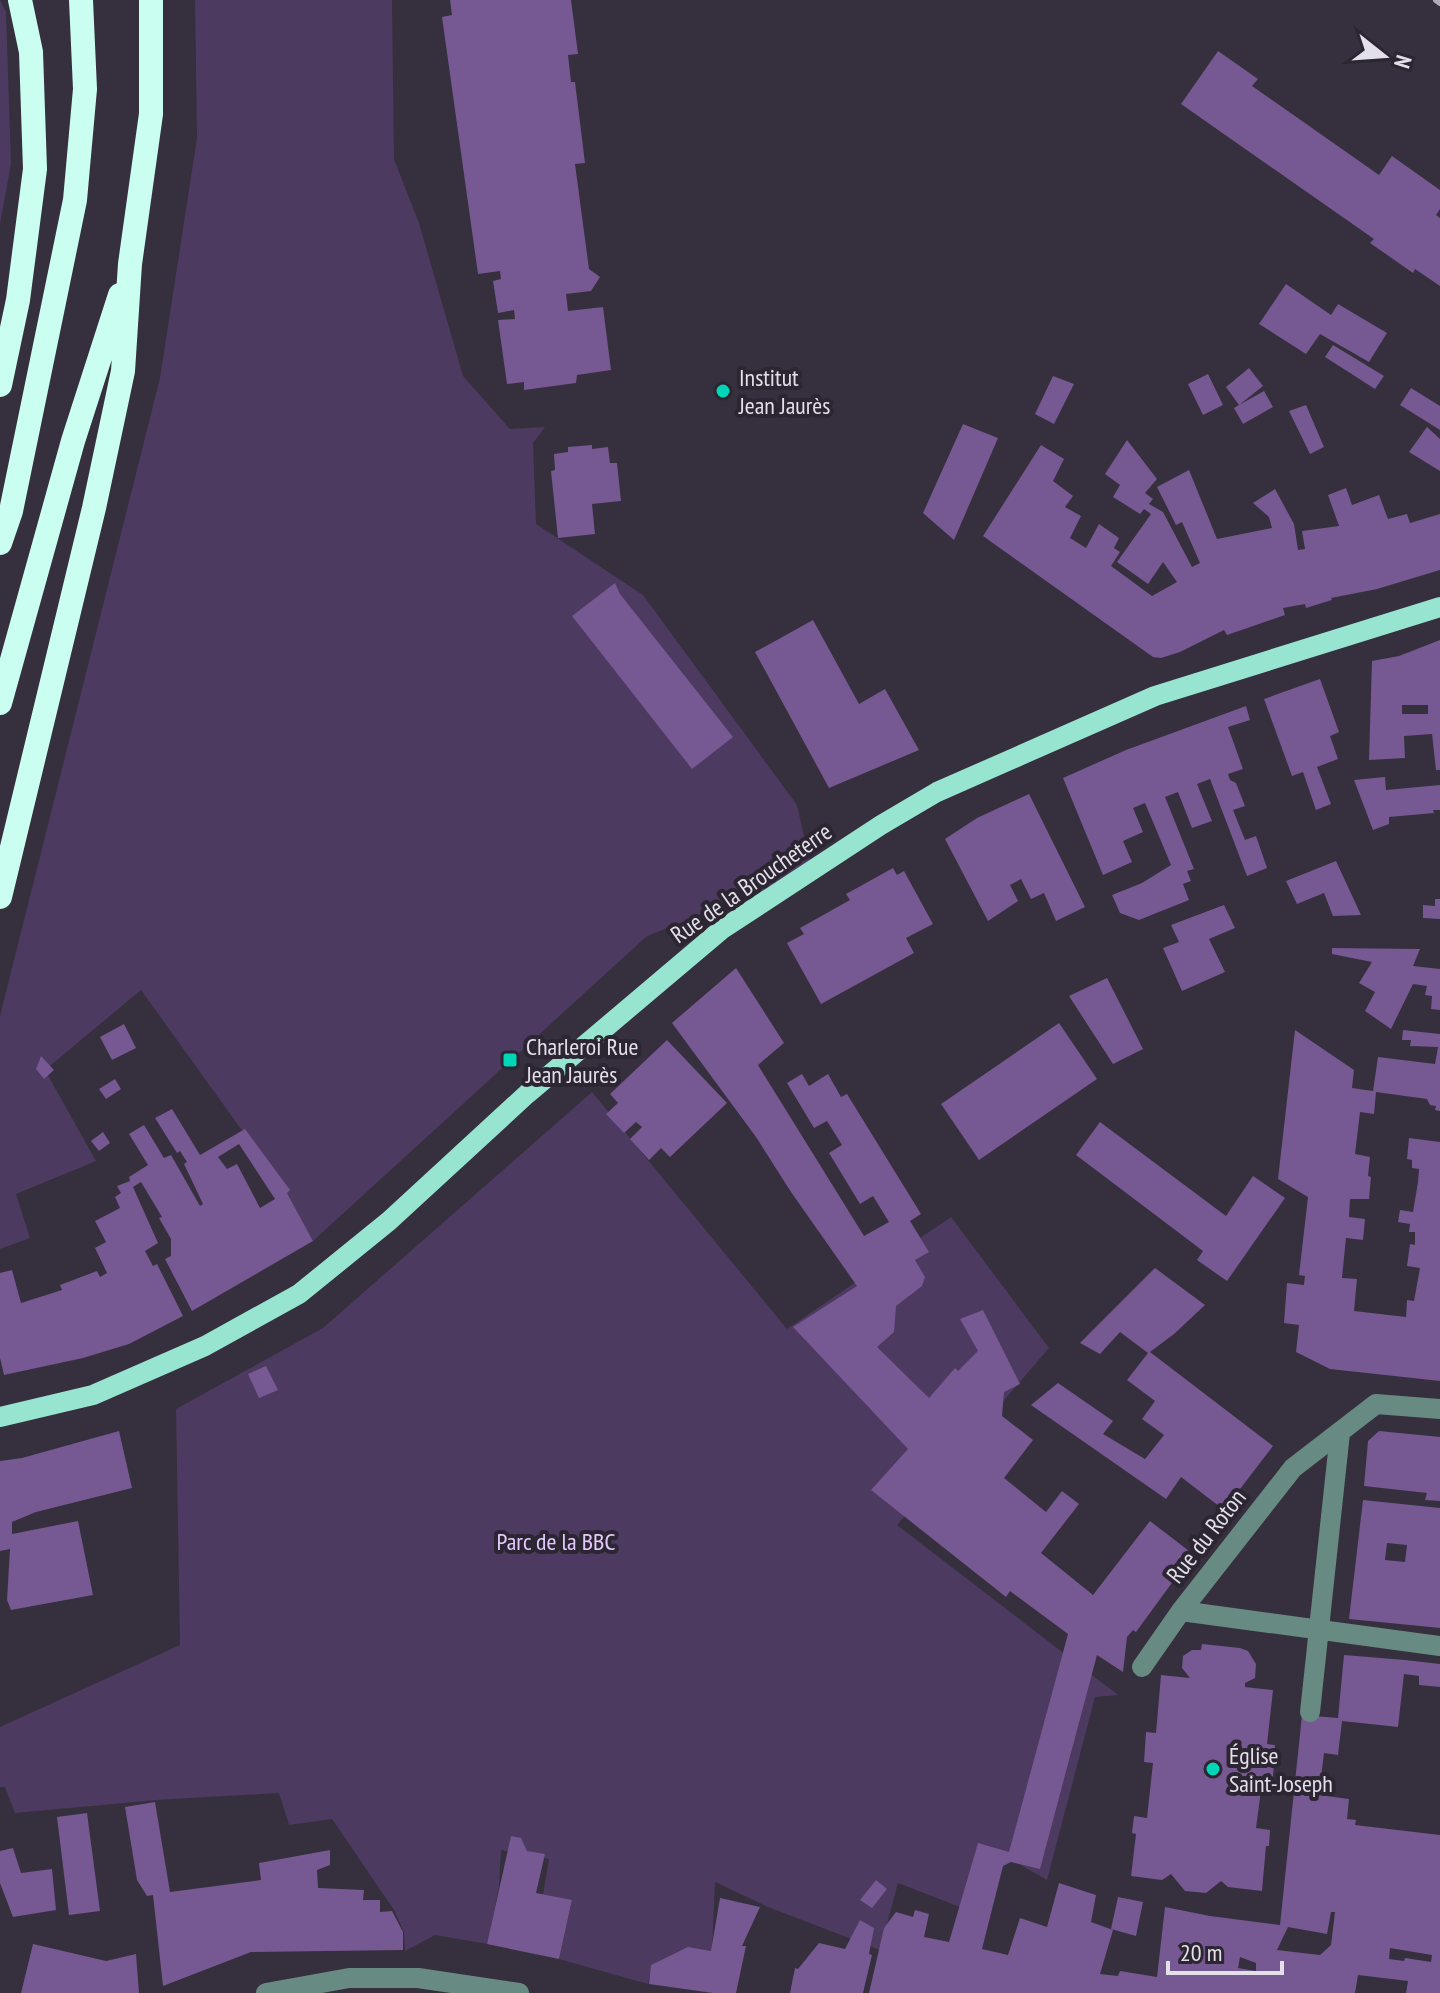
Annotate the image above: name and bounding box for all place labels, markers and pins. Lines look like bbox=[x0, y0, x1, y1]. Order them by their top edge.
place label: Institut Jean Jaurès bbox=[738, 362, 830, 421]
marker: Institut Jean Jaurès bbox=[714, 382, 732, 400]
place label: Charleroi Rue Jean Jaurès bbox=[525, 1031, 638, 1090]
marker: Charleroi Rue Jean Jaurès bbox=[501, 1051, 519, 1069]
place label: Église Saint-Joseph bbox=[1229, 1740, 1333, 1799]
marker: Église Saint-Joseph bbox=[1204, 1760, 1222, 1778]

